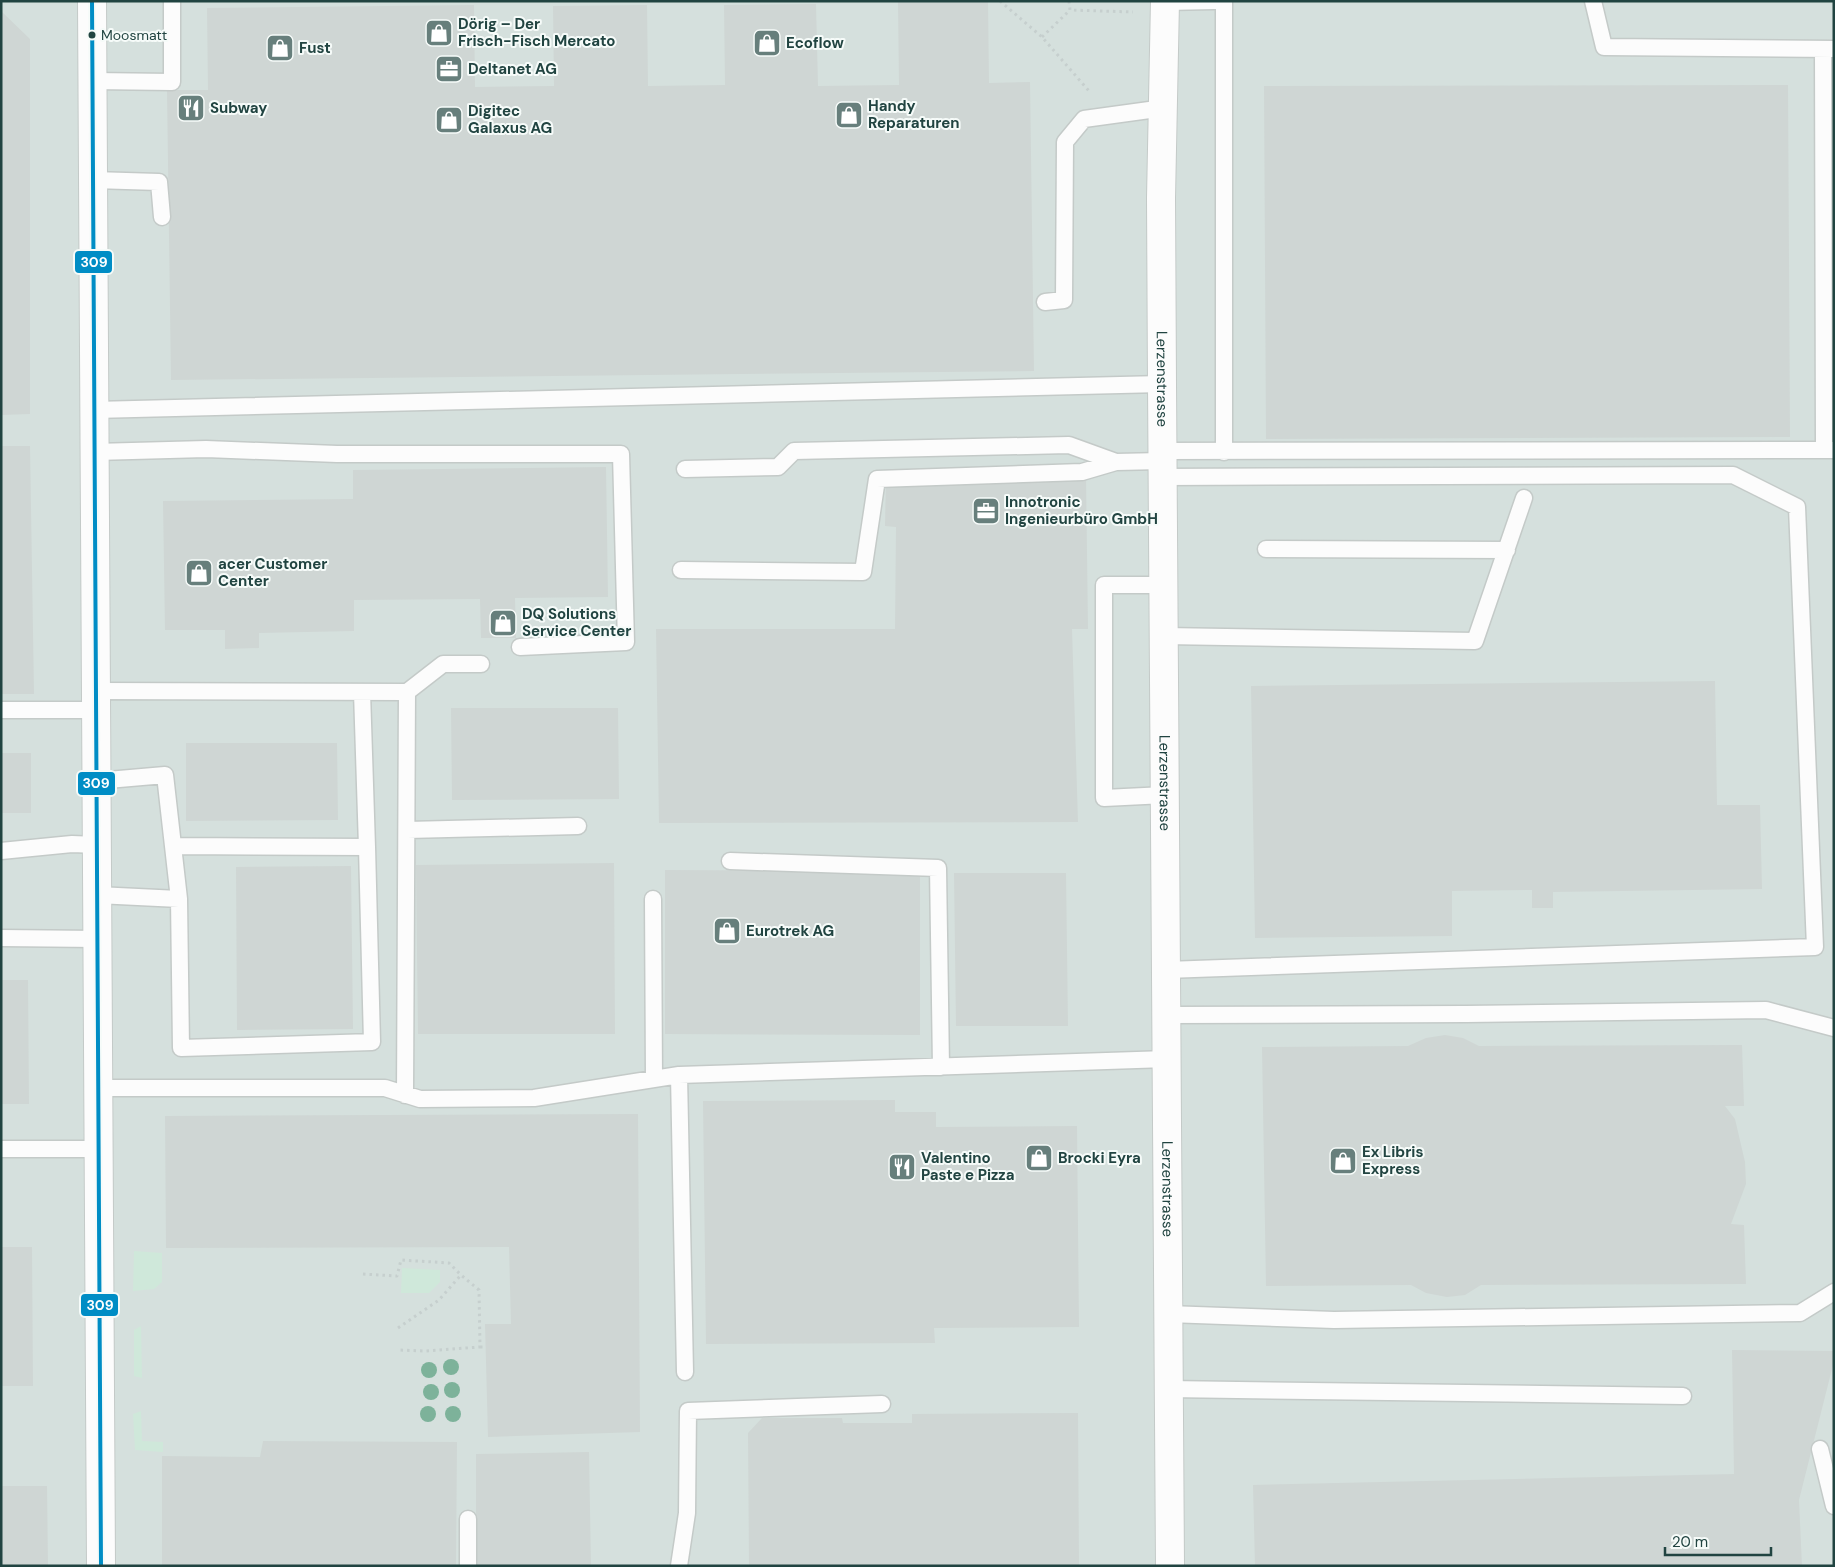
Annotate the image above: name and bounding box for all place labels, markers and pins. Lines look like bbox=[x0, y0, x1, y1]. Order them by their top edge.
place label: Dörig – Der Frisch-Fisch Mercato bbox=[458, 14, 616, 51]
shop icon: Dörig – Der Frisch-Fisch Mercato bbox=[424, 18, 454, 48]
place label: Moosmatt bbox=[101, 26, 167, 44]
shop icon: Ecoflow bbox=[752, 28, 782, 58]
marker: Moosmatt bbox=[87, 30, 97, 40]
shop icon: Fust bbox=[265, 33, 295, 63]
place label: Ecoflow bbox=[786, 33, 844, 53]
place label: Fust bbox=[299, 38, 331, 58]
office icon: Deltanet AG bbox=[434, 54, 464, 84]
place label: Deltanet AG bbox=[468, 59, 557, 79]
restaurant icon: Subway bbox=[176, 93, 206, 123]
place label: Handy Reparaturen bbox=[868, 96, 960, 133]
place label: Subway bbox=[210, 98, 267, 118]
shop icon: Handy Reparaturen bbox=[834, 100, 864, 130]
place label: Digitec Galaxus AG bbox=[468, 101, 552, 138]
shop icon: Digitec Galaxus AG bbox=[434, 105, 464, 135]
place label: Innotronic Ingenieurbüro GmbH bbox=[1005, 492, 1158, 529]
office icon: Innotronic Ingenieurbüro GmbH bbox=[971, 496, 1001, 526]
place label: acer Customer Center bbox=[218, 554, 327, 591]
shop icon: acer Customer Center bbox=[184, 558, 214, 588]
place label: DQ Solutions Service Center bbox=[522, 604, 631, 641]
shop icon: DQ Solutions Service Center bbox=[488, 608, 518, 638]
shop icon: Eurotrek AG bbox=[712, 916, 742, 946]
place label: Eurotrek AG bbox=[746, 921, 834, 941]
place label: Ex Libris Express bbox=[1362, 1142, 1423, 1179]
shop icon: Brocki Eyra bbox=[1024, 1143, 1054, 1173]
shop icon: Ex Libris Express bbox=[1328, 1146, 1358, 1176]
place label: Valentino Paste e Pizza bbox=[921, 1148, 1014, 1185]
place label: Brocki Eyra bbox=[1058, 1148, 1141, 1168]
restaurant icon: Valentino Paste e Pizza bbox=[887, 1152, 917, 1182]

